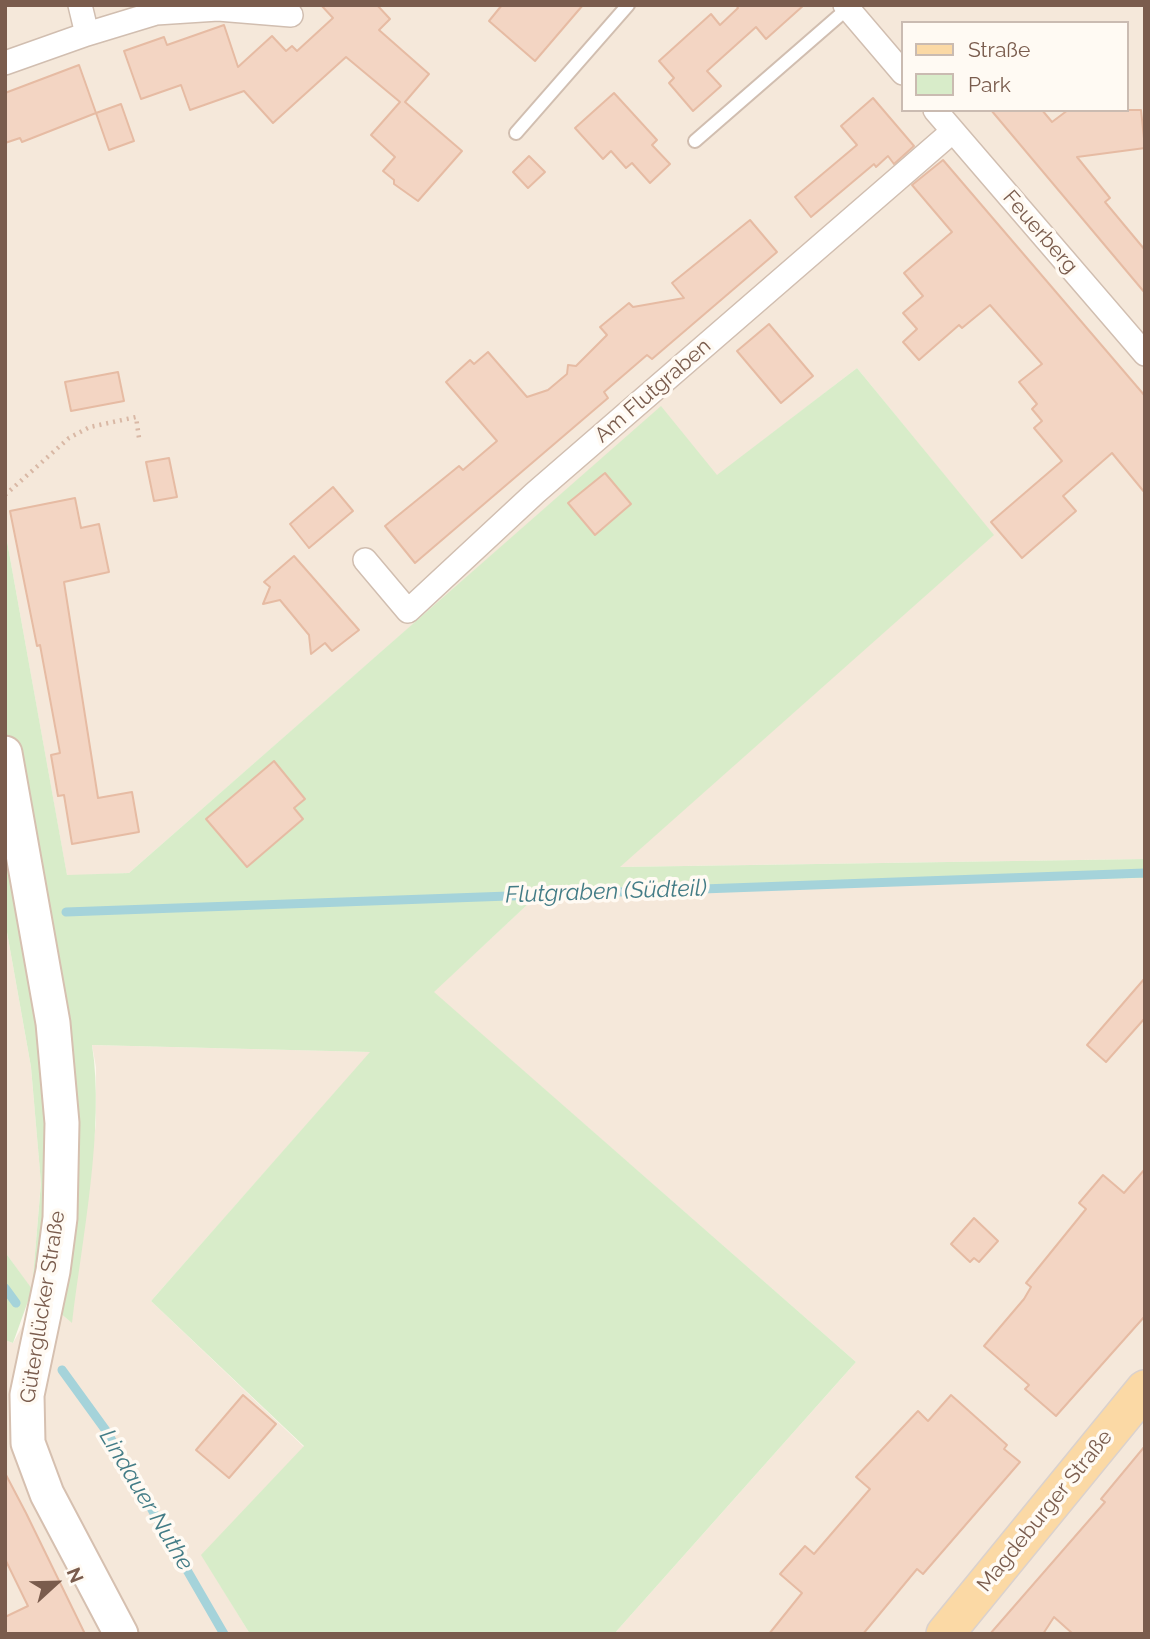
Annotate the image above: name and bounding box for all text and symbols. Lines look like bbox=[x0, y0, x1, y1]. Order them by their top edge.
legend bbox=[902, 21, 1129, 112]
text: Straße bbox=[968, 37, 1030, 62]
text: Park bbox=[968, 72, 1011, 97]
street label: Feuerberg bbox=[997, 185, 1083, 279]
street label: Am Flutgraben bbox=[590, 334, 716, 448]
water label: Flutgraben (Südteil) bbox=[505, 875, 707, 909]
street label: Güterglücker Straße bbox=[15, 1209, 71, 1405]
water label: Lindauer Nuthe bbox=[93, 1424, 199, 1576]
street label: Magdeburger Straße bbox=[972, 1425, 1118, 1597]
north arrow bbox=[21, 1548, 91, 1618]
text: N bbox=[63, 1564, 88, 1586]

